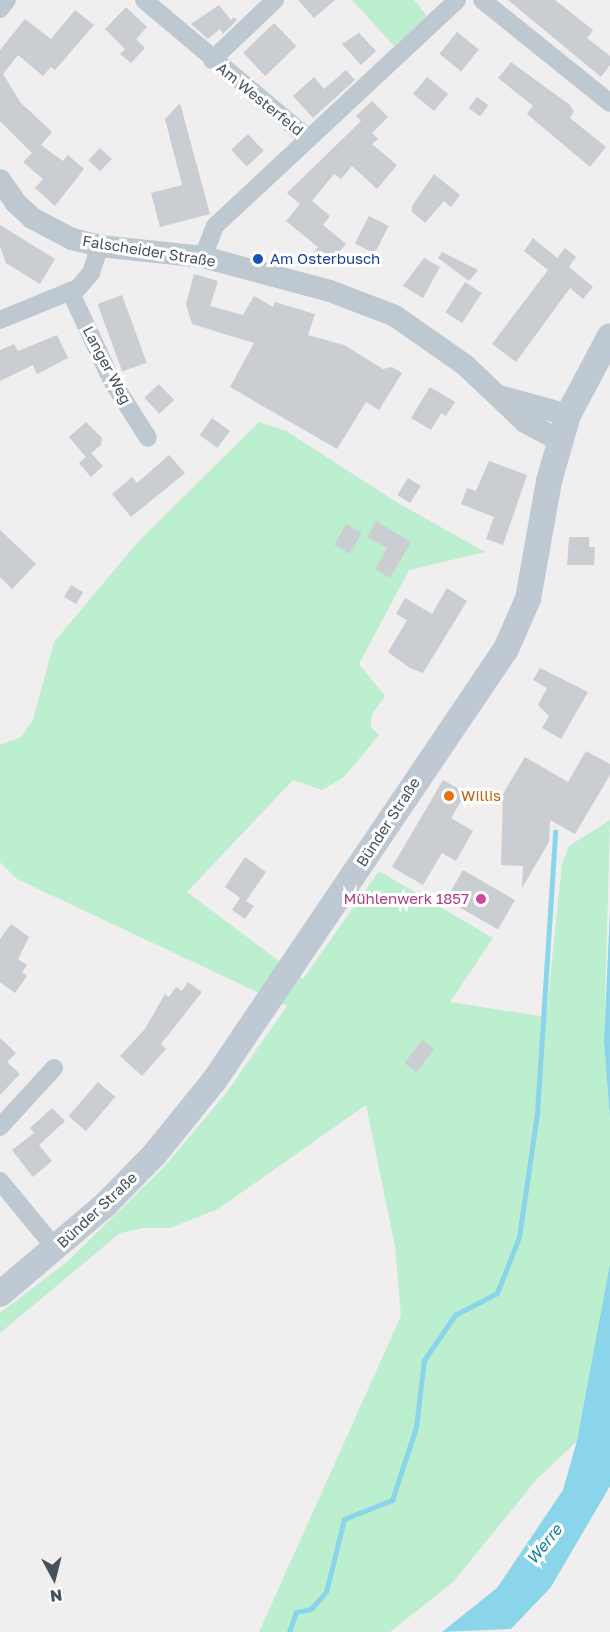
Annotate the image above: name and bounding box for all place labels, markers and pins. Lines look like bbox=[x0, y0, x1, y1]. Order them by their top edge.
place label: Am Osterbusch bbox=[270, 250, 380, 268]
marker: Am Osterbusch bbox=[251, 252, 265, 266]
place label: Willis bbox=[461, 787, 501, 805]
marker: Willis bbox=[442, 789, 456, 803]
place label: Mühlenwerk 1857 bbox=[344, 890, 469, 908]
marker: Mühlenwerk 1857 bbox=[474, 892, 488, 906]

